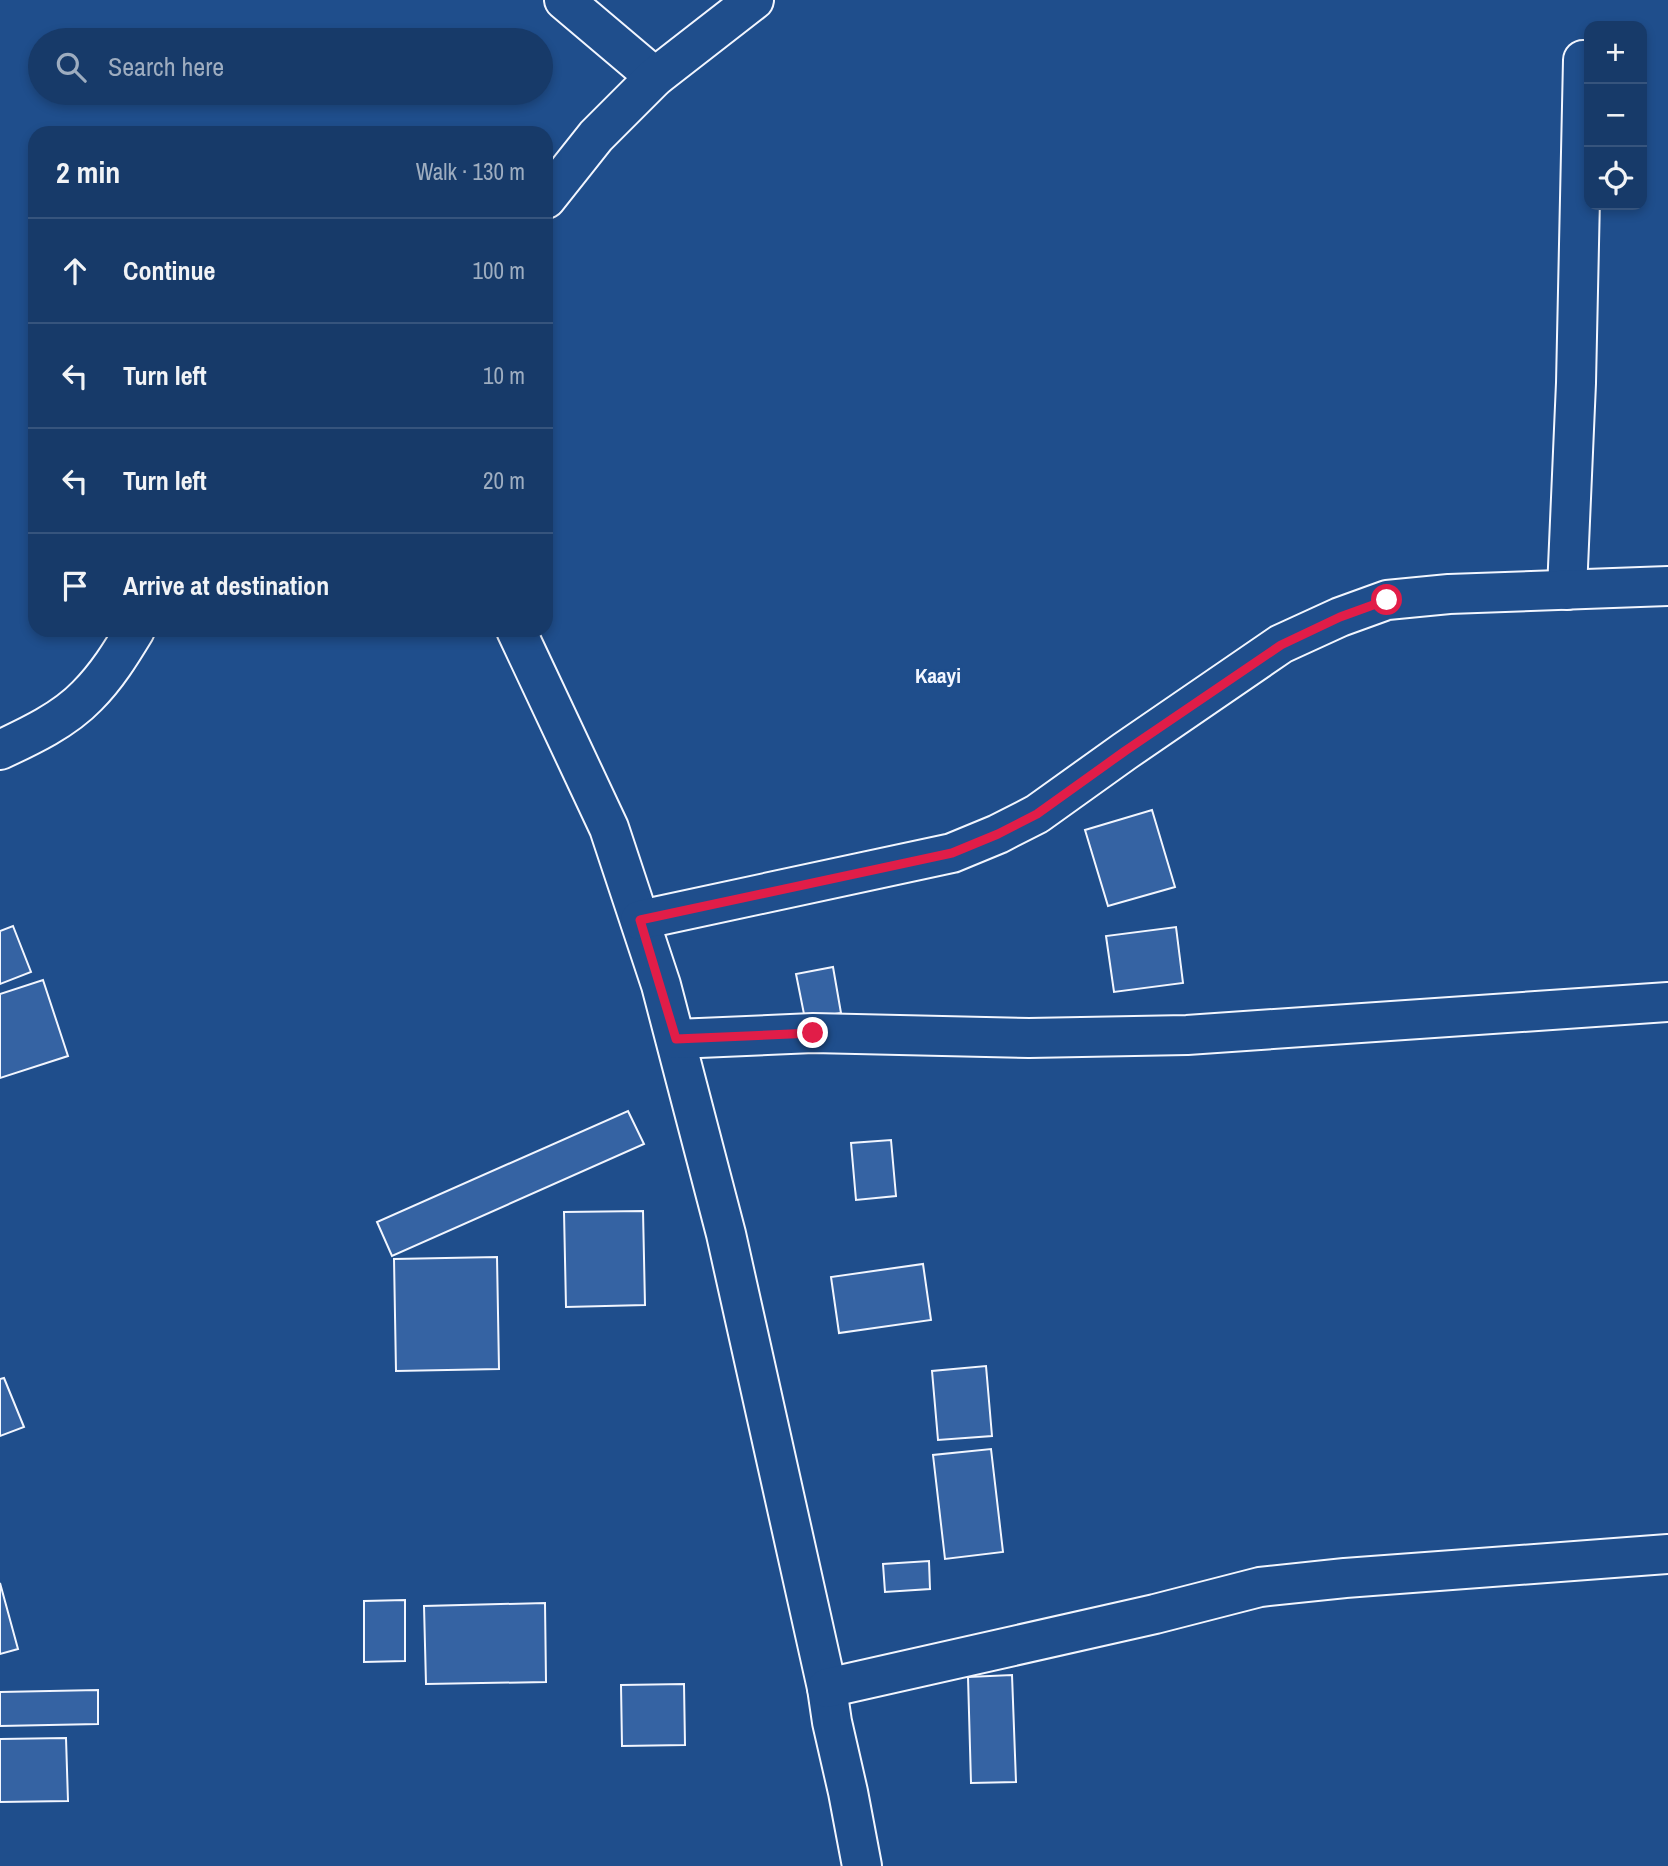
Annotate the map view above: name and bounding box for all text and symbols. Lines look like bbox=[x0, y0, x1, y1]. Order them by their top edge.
map controls bbox=[1584, 21, 1647, 210]
button: + bbox=[1584, 21, 1647, 84]
search box bbox=[28, 28, 553, 105]
icon: search bbox=[52, 48, 90, 86]
text: Search here bbox=[108, 49, 224, 84]
button: − bbox=[1584, 84, 1647, 147]
button: locate bbox=[1584, 147, 1647, 210]
text: 2 min bbox=[56, 152, 120, 192]
text: Walk · 130 m bbox=[416, 156, 525, 187]
icon: ahead bbox=[56, 252, 94, 290]
text: Continue bbox=[123, 253, 215, 288]
text: 100 m bbox=[473, 255, 525, 286]
icon: left bbox=[56, 357, 94, 395]
text: Turn left bbox=[123, 358, 207, 393]
text: 10 m bbox=[483, 360, 525, 391]
icon: left bbox=[56, 462, 94, 500]
text: Turn left bbox=[123, 463, 207, 498]
text: 20 m bbox=[483, 465, 525, 496]
icon: arrive bbox=[56, 567, 94, 605]
text: Arrive at destination bbox=[123, 568, 329, 603]
route start bbox=[1371, 584, 1402, 615]
district label: Kaayi bbox=[915, 661, 961, 690]
route end bbox=[797, 1017, 828, 1048]

